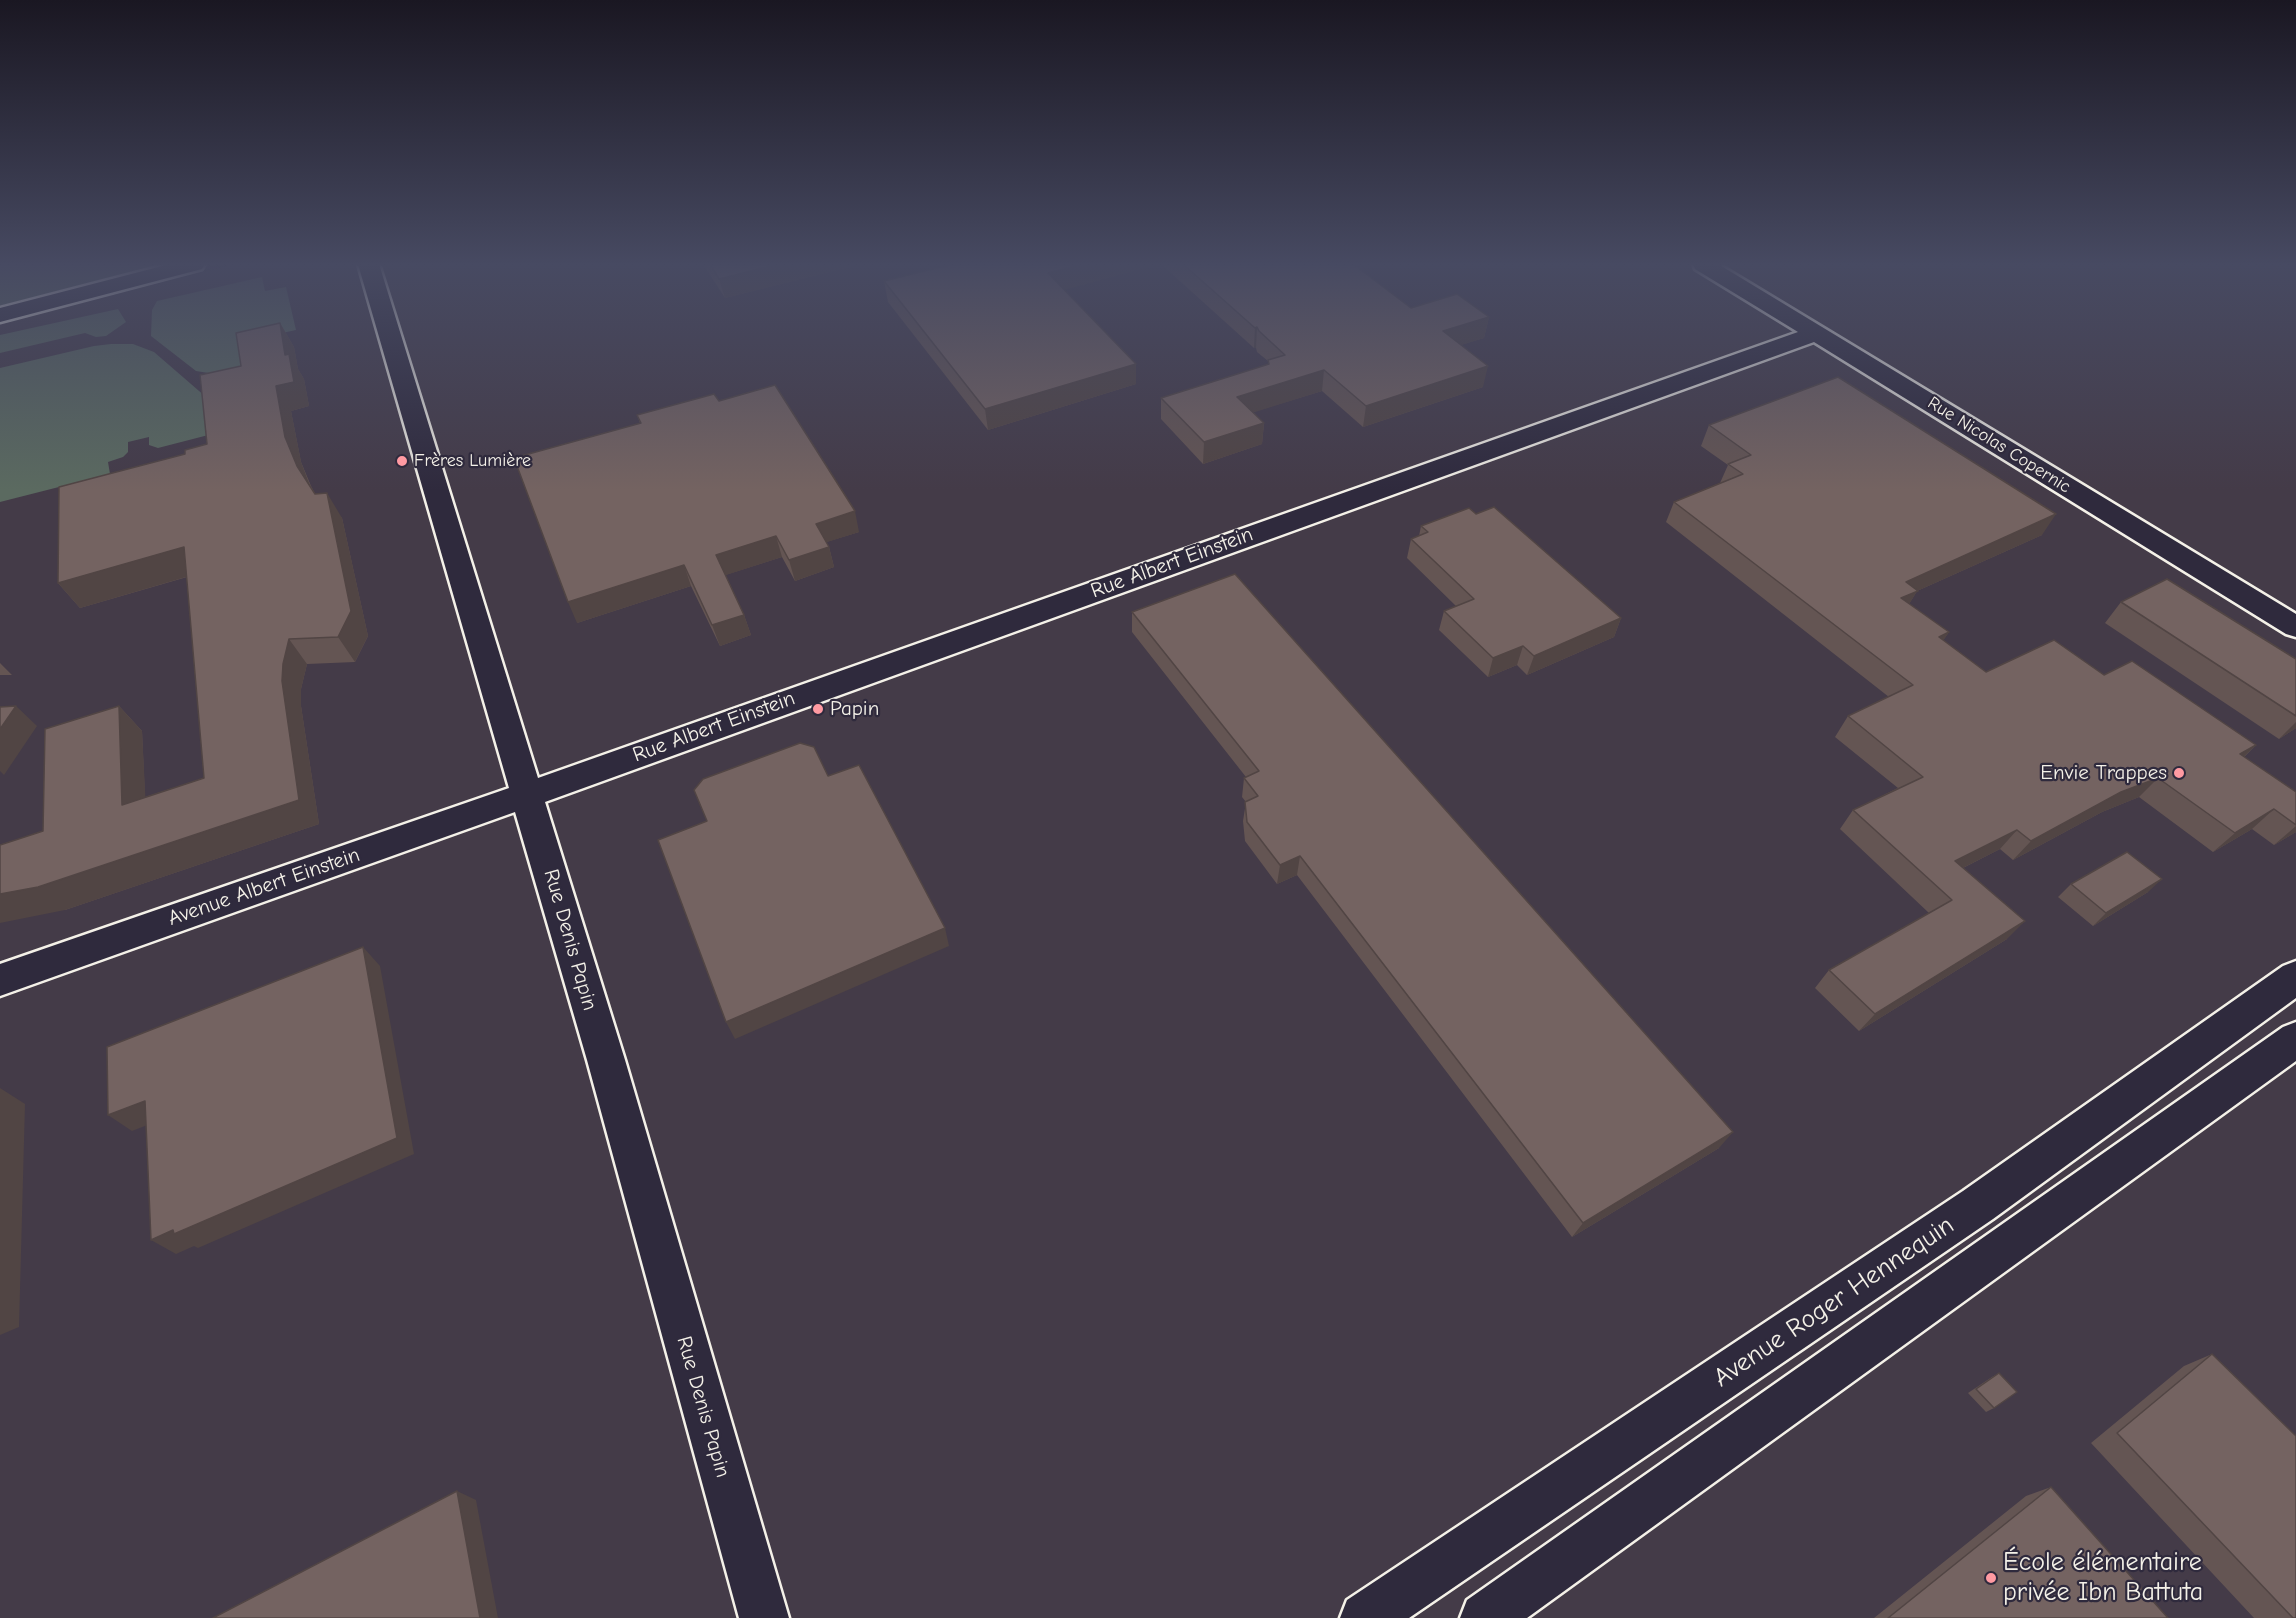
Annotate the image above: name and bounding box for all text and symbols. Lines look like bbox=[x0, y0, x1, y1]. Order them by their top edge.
street label: Rue Nicolas Copernic bbox=[1923, 392, 2075, 498]
place label: Frères Lumière bbox=[414, 450, 531, 472]
marker: Frères Lumière bbox=[395, 454, 409, 468]
street label: Rue Albert Einstein bbox=[1087, 522, 1257, 604]
street label: Rue Albert Einstein bbox=[629, 686, 799, 768]
place label: Papin bbox=[830, 696, 879, 722]
marker: Papin bbox=[811, 702, 825, 716]
place label: Envie Trappes bbox=[2040, 760, 2167, 786]
marker: Envie Trappes bbox=[2172, 766, 2186, 780]
street label: Avenue Albert Einstein bbox=[165, 842, 363, 932]
street label: Rue Denis Papin bbox=[538, 866, 602, 1014]
street label: Avenue Roger Hennequin bbox=[1708, 1210, 1960, 1394]
street label: Rue Denis Papin bbox=[671, 1333, 735, 1481]
place label: École élémentaire privée Ibn Battuta bbox=[2003, 1547, 2203, 1608]
marker: École élémentaire privée Ibn Battuta bbox=[1984, 1571, 1998, 1585]

